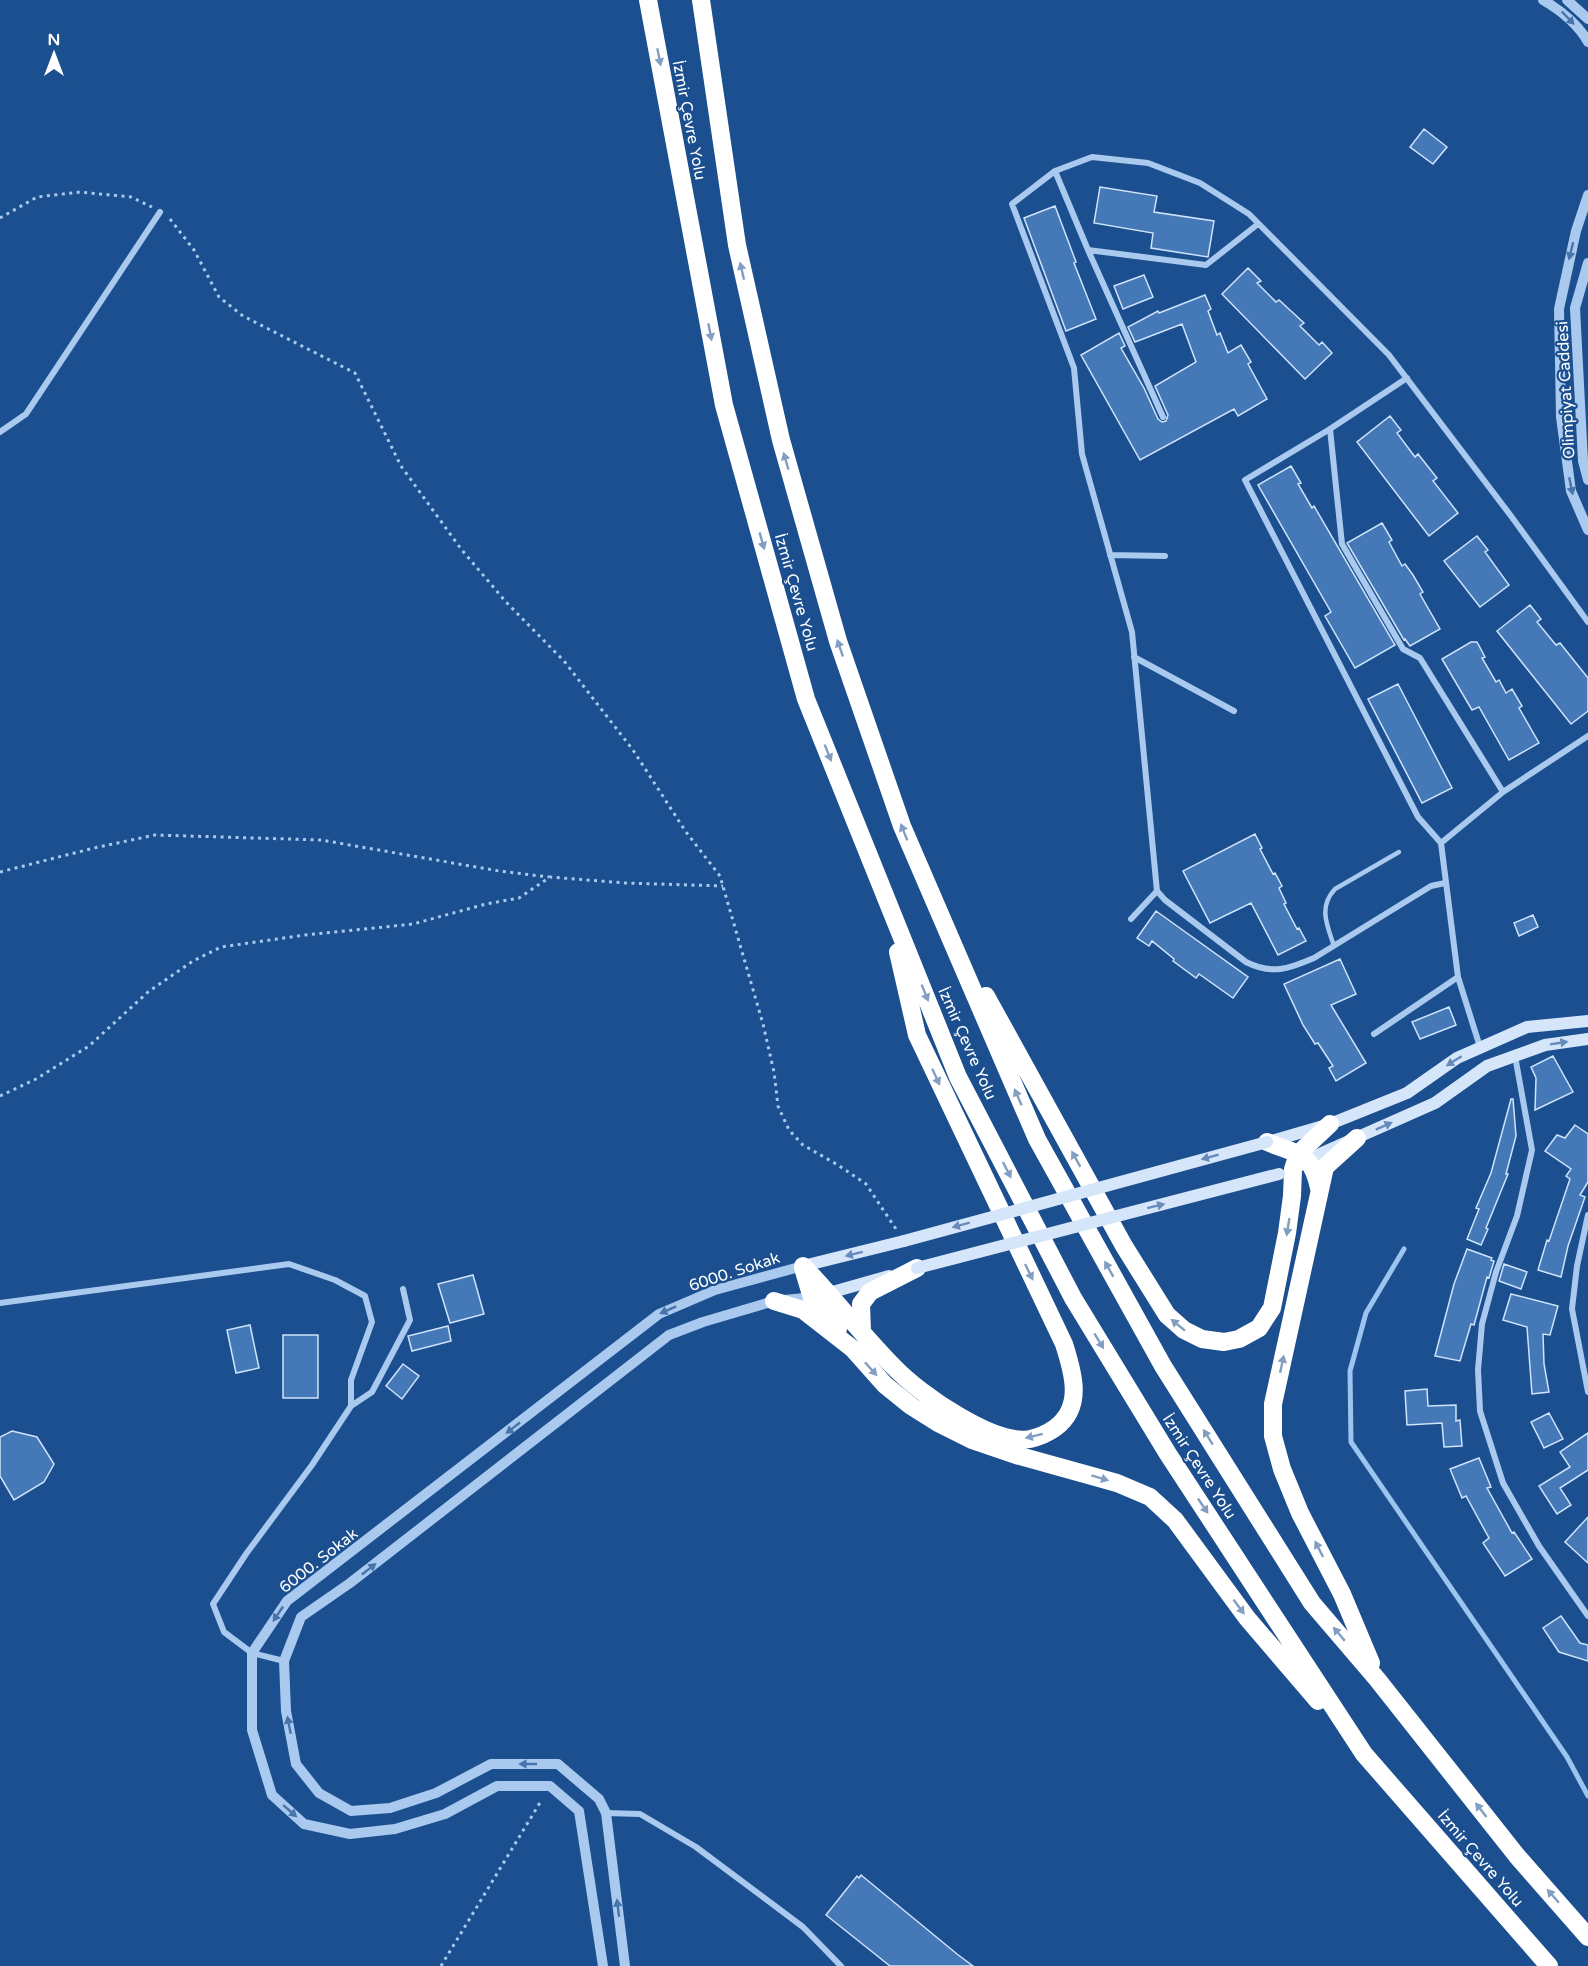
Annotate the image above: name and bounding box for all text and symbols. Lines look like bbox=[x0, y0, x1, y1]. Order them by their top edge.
one-way arrow bbox=[1561, 11, 1575, 26]
north arrow bbox=[24, 24, 84, 84]
text: N bbox=[48, 30, 60, 50]
one-way arrow bbox=[655, 48, 664, 67]
street label: İzmir Çevre Yolu bbox=[668, 59, 710, 182]
one-way arrow bbox=[1565, 242, 1575, 260]
one-way arrow bbox=[737, 261, 747, 280]
street label: Olimpiyat Caddesi bbox=[1552, 320, 1580, 459]
one-way arrow bbox=[706, 322, 715, 341]
one-way arrow bbox=[781, 451, 791, 470]
one-way arrow bbox=[1567, 477, 1576, 496]
street label: İzmir Çevre Yolu bbox=[770, 531, 822, 653]
one-way arrow bbox=[758, 532, 767, 550]
one-way arrow bbox=[835, 639, 844, 657]
one-way arrow bbox=[823, 745, 833, 763]
one-way arrow bbox=[899, 823, 908, 841]
one-way arrow bbox=[921, 984, 930, 1002]
street label: İzmir Çevre Yolu bbox=[933, 984, 1001, 1103]
one-way arrow bbox=[1549, 1038, 1568, 1047]
one-way arrow bbox=[1446, 1056, 1462, 1067]
one-way arrow bbox=[932, 1068, 941, 1085]
one-way arrow bbox=[1013, 1087, 1023, 1105]
one-way arrow bbox=[1376, 1121, 1394, 1131]
one-way arrow bbox=[1071, 1150, 1081, 1167]
one-way arrow bbox=[1201, 1153, 1219, 1163]
one-way arrow bbox=[1001, 1161, 1011, 1179]
one-way arrow bbox=[1147, 1201, 1165, 1210]
one-way arrow bbox=[1283, 1217, 1292, 1236]
one-way arrow bbox=[952, 1221, 970, 1231]
street label: 6000. Sokak bbox=[686, 1248, 783, 1296]
one-way arrow bbox=[844, 1249, 863, 1259]
one-way arrow bbox=[1104, 1260, 1114, 1277]
one-way arrow bbox=[1024, 1264, 1034, 1281]
one-way arrow bbox=[659, 1306, 677, 1316]
one-way arrow bbox=[1170, 1318, 1186, 1331]
one-way arrow bbox=[1094, 1333, 1105, 1349]
one-way arrow bbox=[1278, 1354, 1287, 1373]
one-way arrow bbox=[864, 1361, 877, 1376]
street label: İzmir Çevre Yolu bbox=[1158, 1410, 1241, 1523]
one-way arrow bbox=[505, 1421, 520, 1433]
one-way arrow bbox=[1203, 1429, 1214, 1445]
one-way arrow bbox=[1025, 1432, 1043, 1442]
one-way arrow bbox=[1091, 1474, 1109, 1483]
one-way arrow bbox=[1197, 1498, 1209, 1514]
street label: 6000. Sokak bbox=[275, 1524, 362, 1598]
one-way arrow bbox=[1314, 1540, 1324, 1558]
one-way arrow bbox=[361, 1562, 377, 1575]
one-way arrow bbox=[1232, 1599, 1245, 1615]
one-way arrow bbox=[273, 1606, 284, 1622]
one-way arrow bbox=[1333, 1627, 1346, 1642]
one-way arrow bbox=[284, 1716, 293, 1735]
one-way arrow bbox=[518, 1759, 537, 1769]
one-way arrow bbox=[1474, 1802, 1487, 1818]
one-way arrow bbox=[282, 1804, 297, 1818]
street label: İzmir Çevre Yolu bbox=[1433, 1806, 1528, 1911]
one-way arrow bbox=[1547, 1889, 1560, 1904]
one-way arrow bbox=[613, 1898, 623, 1917]

